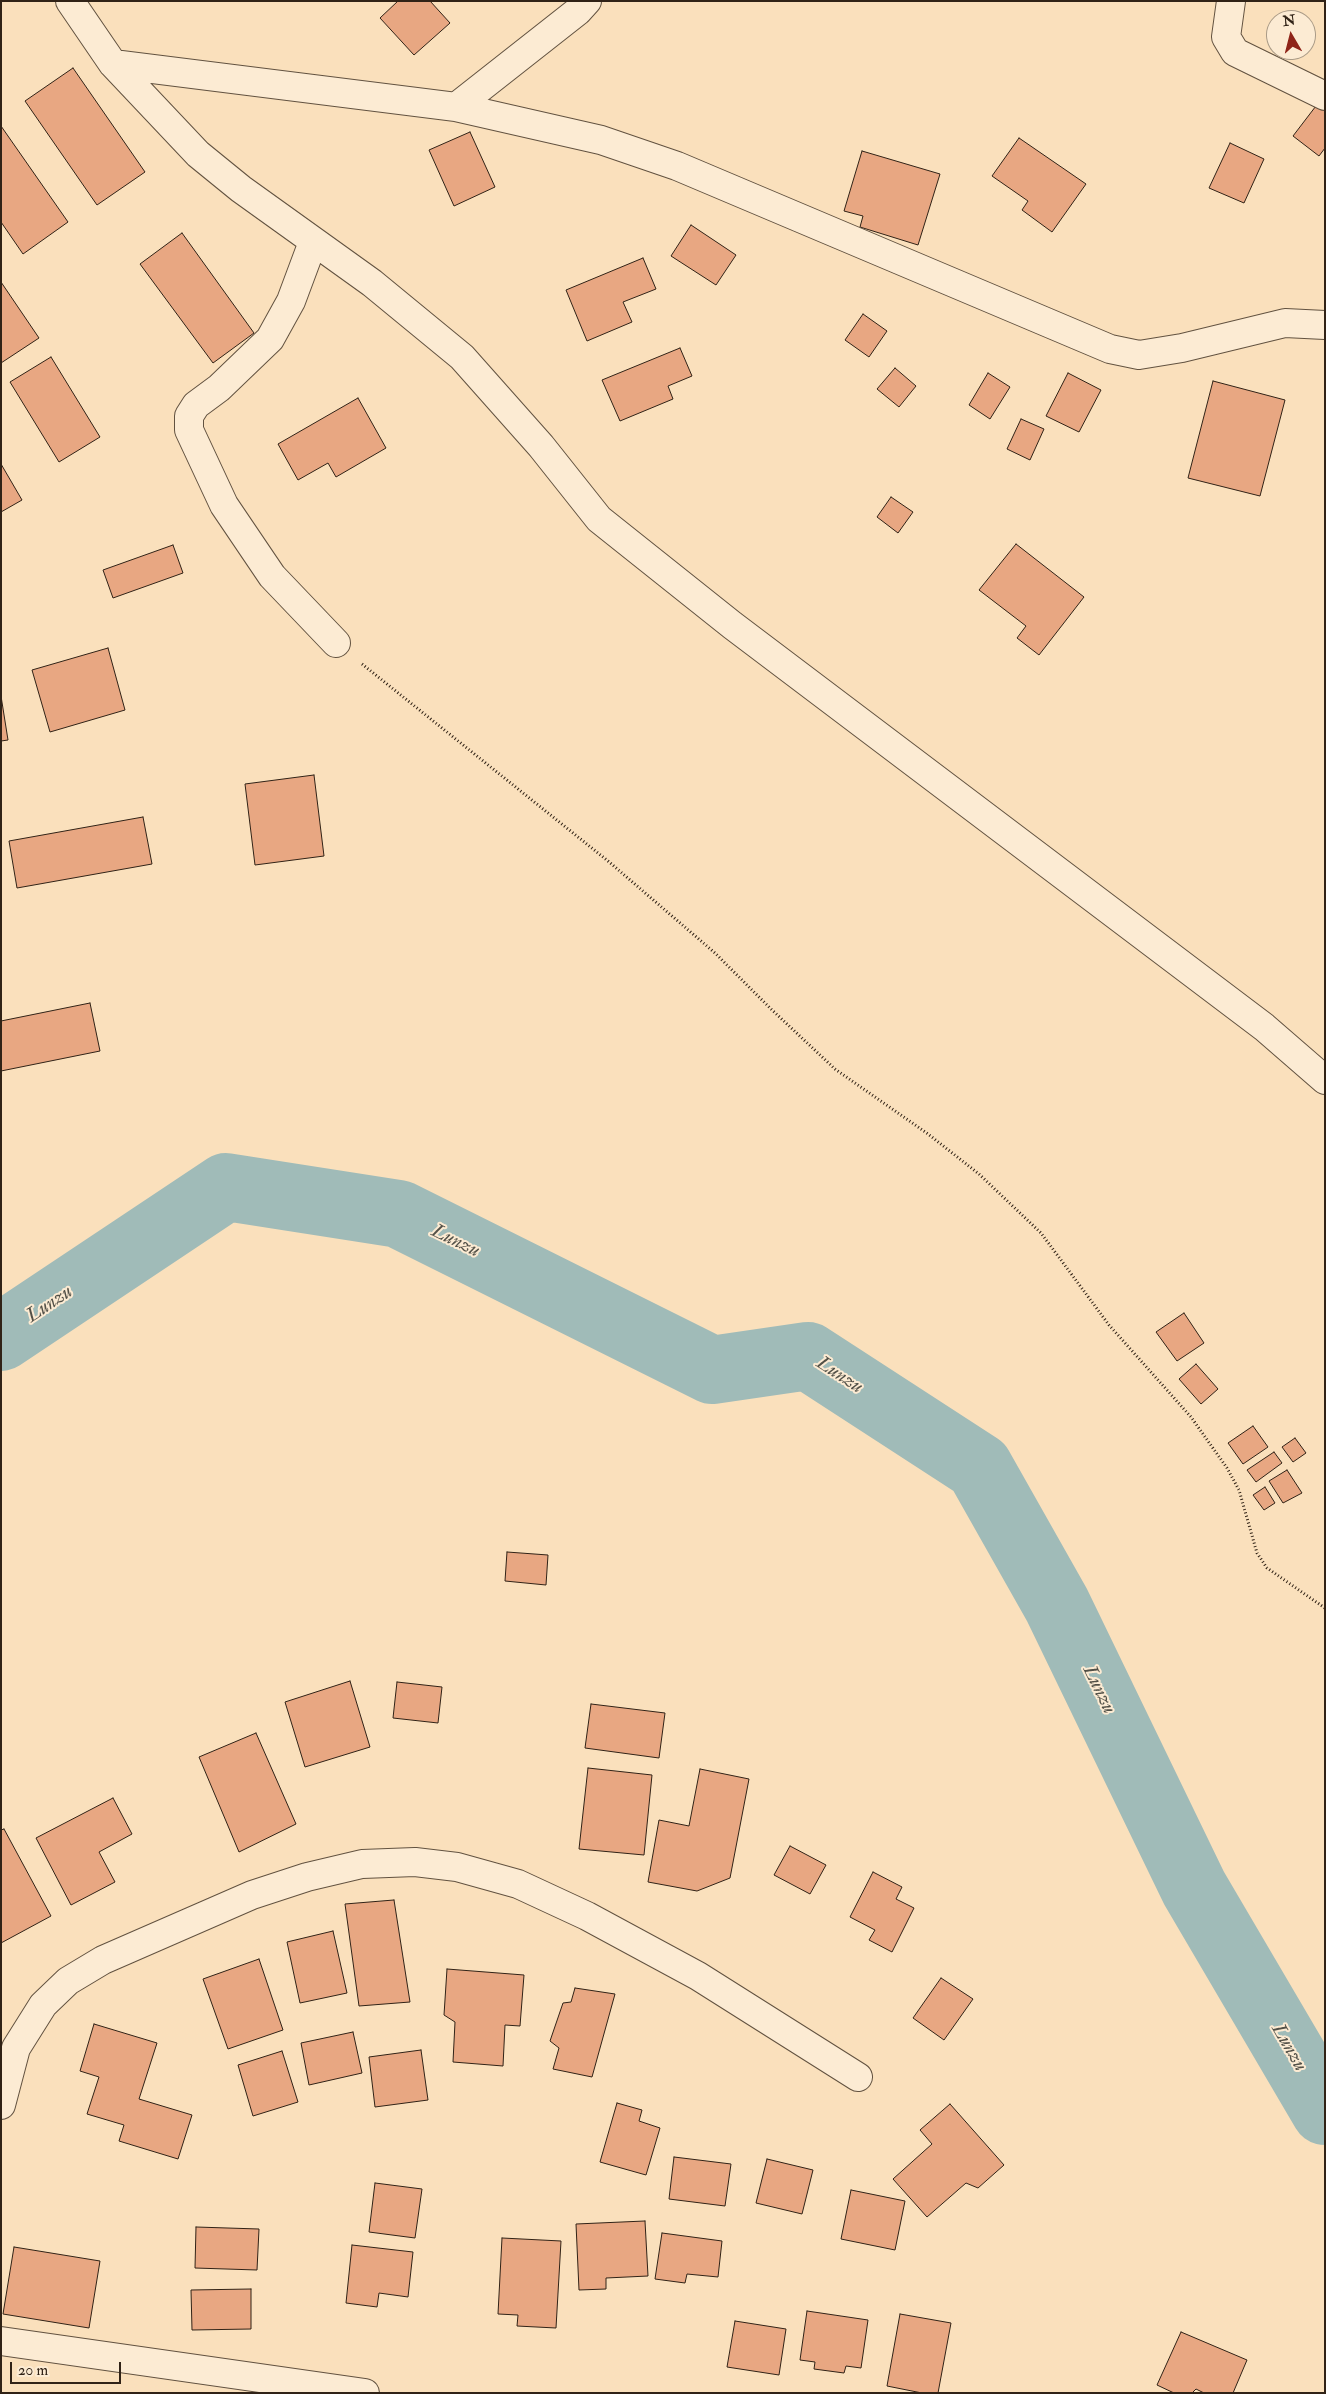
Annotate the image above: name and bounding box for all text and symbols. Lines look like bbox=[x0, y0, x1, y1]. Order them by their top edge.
north arrow bbox=[1266, 10, 1316, 60]
text: N bbox=[1282, 11, 1296, 30]
water label: Lunzu bbox=[427, 1221, 483, 1263]
water label: Lunzu bbox=[23, 1281, 77, 1329]
water label: Lunzu bbox=[811, 1353, 867, 1399]
water label: Lunzu bbox=[1077, 1662, 1119, 1718]
water label: Lunzu bbox=[1265, 2020, 1311, 2076]
scale bar bbox=[12, 2352, 124, 2384]
text: 20 m bbox=[18, 2361, 48, 2380]

